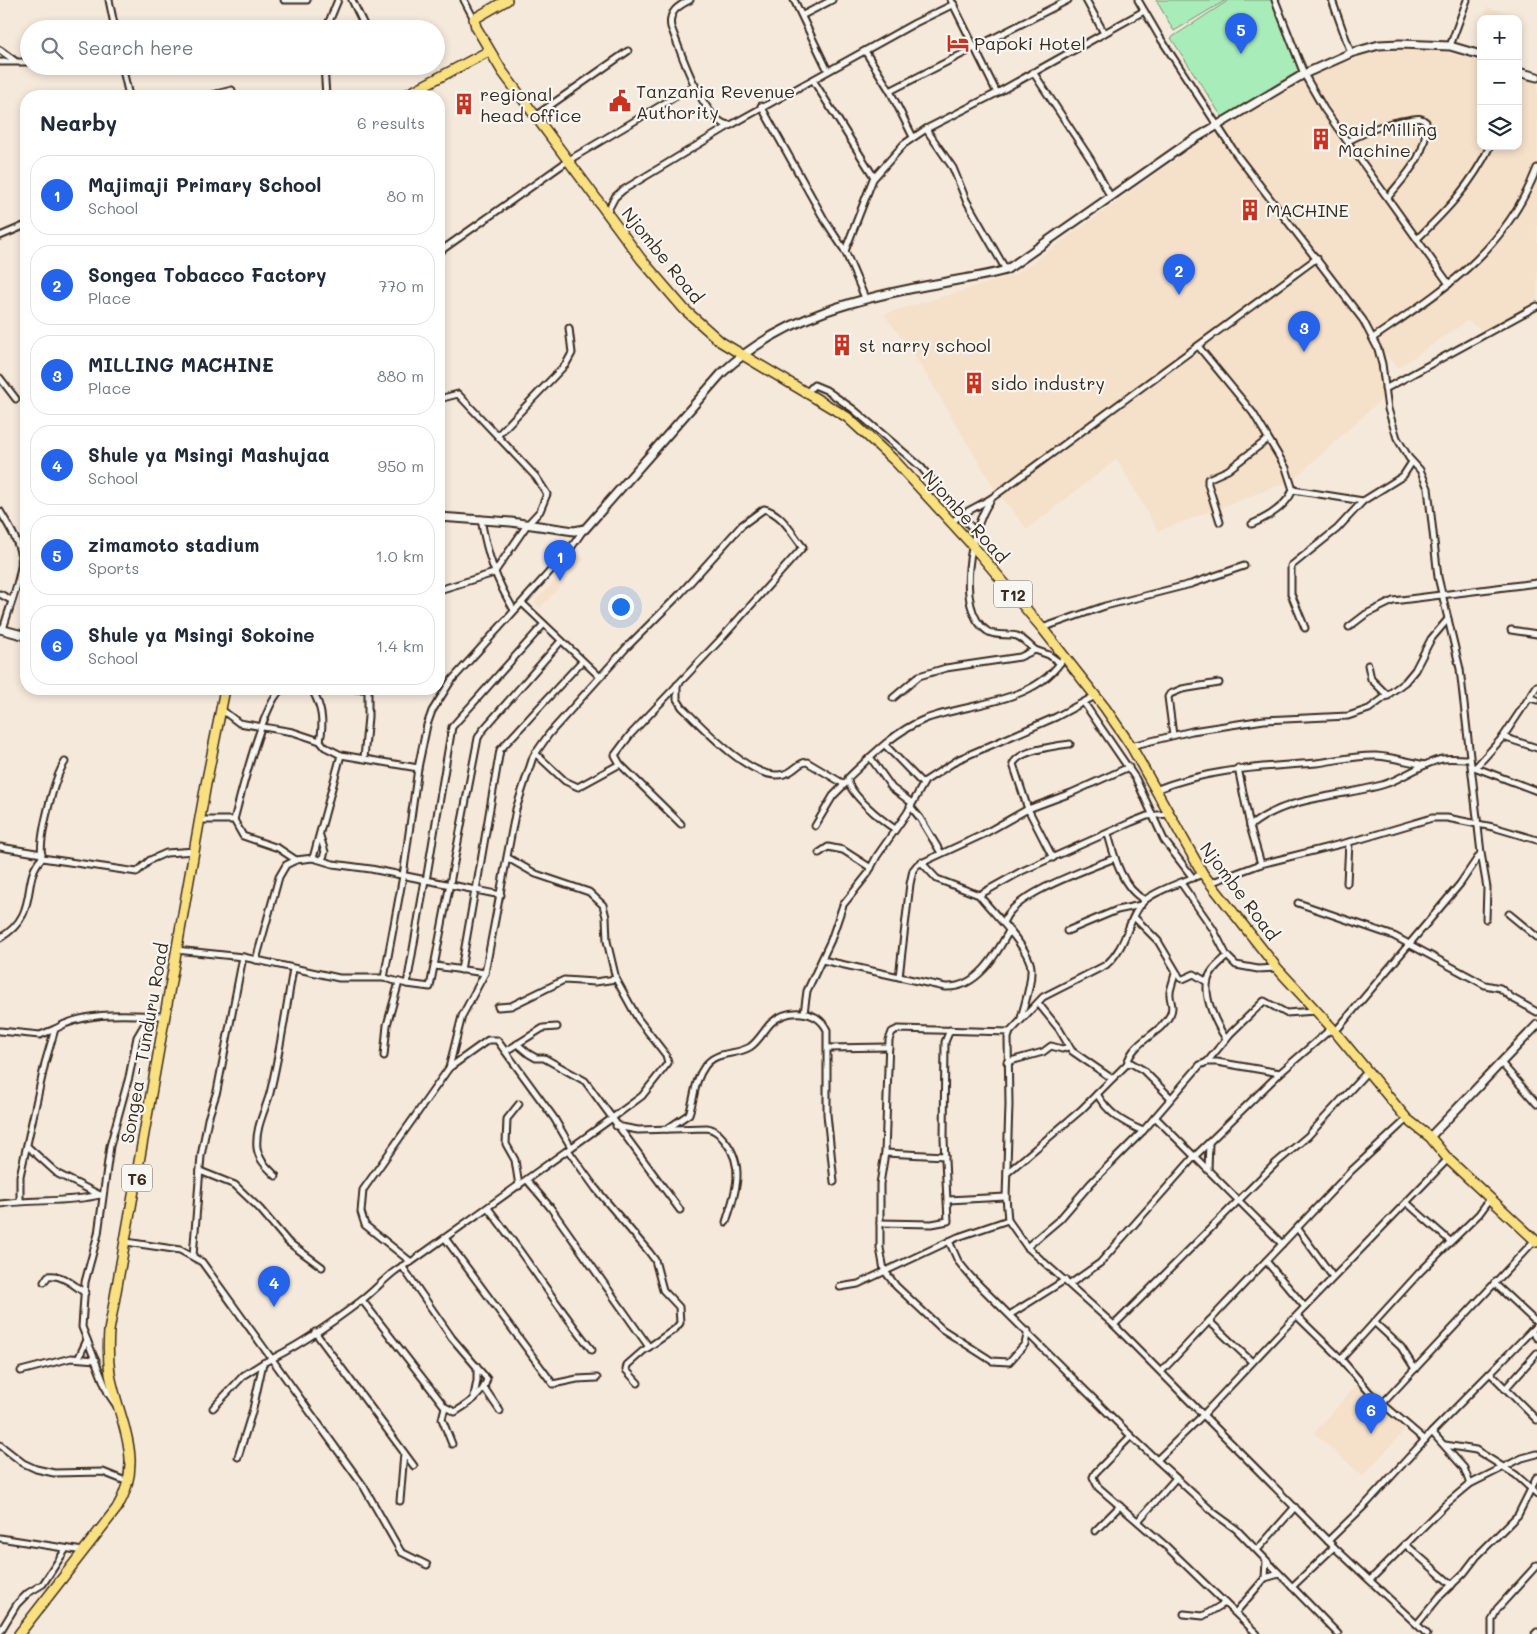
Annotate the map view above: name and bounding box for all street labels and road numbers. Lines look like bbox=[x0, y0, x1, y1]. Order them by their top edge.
street label: Njombe Road bbox=[617, 202, 709, 308]
street label: Njombe Road bbox=[918, 464, 1014, 568]
road number: T12 bbox=[994, 580, 1032, 608]
street label: Njombe Road bbox=[1195, 837, 1285, 945]
street label: Songea - Tunduru Road bbox=[115, 941, 173, 1145]
road number: T6 bbox=[122, 1164, 152, 1192]

